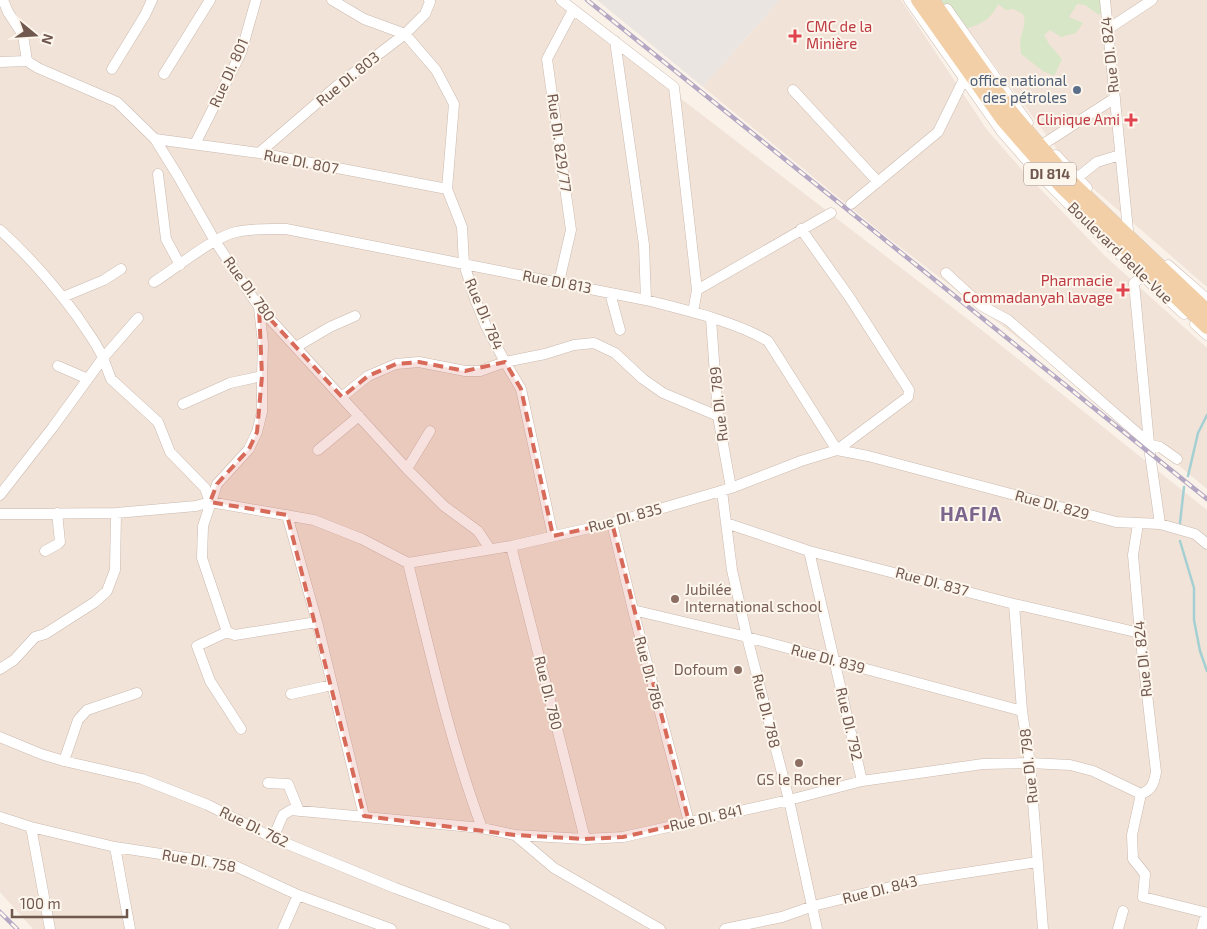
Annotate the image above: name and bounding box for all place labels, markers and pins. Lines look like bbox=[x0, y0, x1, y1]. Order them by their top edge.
place label: CMC de la Minière bbox=[806, 17, 872, 52]
marker: CMC de la Minière bbox=[788, 29, 802, 43]
place label: office national des pétroles bbox=[970, 71, 1068, 106]
marker: office national des pétroles bbox=[1071, 84, 1083, 96]
place label: Clinique Ami bbox=[1037, 110, 1120, 128]
marker: Clinique Ami bbox=[1124, 113, 1138, 127]
place label: Pharmacie Commadanyah lavage bbox=[963, 271, 1113, 306]
marker: Pharmacie Commadanyah lavage bbox=[1117, 284, 1129, 296]
place label: Jubilée International school bbox=[685, 580, 822, 615]
marker: Jubilée International school bbox=[669, 593, 681, 605]
place label: Dofoum bbox=[674, 660, 728, 678]
marker: Dofoum bbox=[732, 664, 744, 676]
marker: GS le Rocher bbox=[793, 757, 805, 769]
place label: GS le Rocher bbox=[757, 770, 841, 788]

